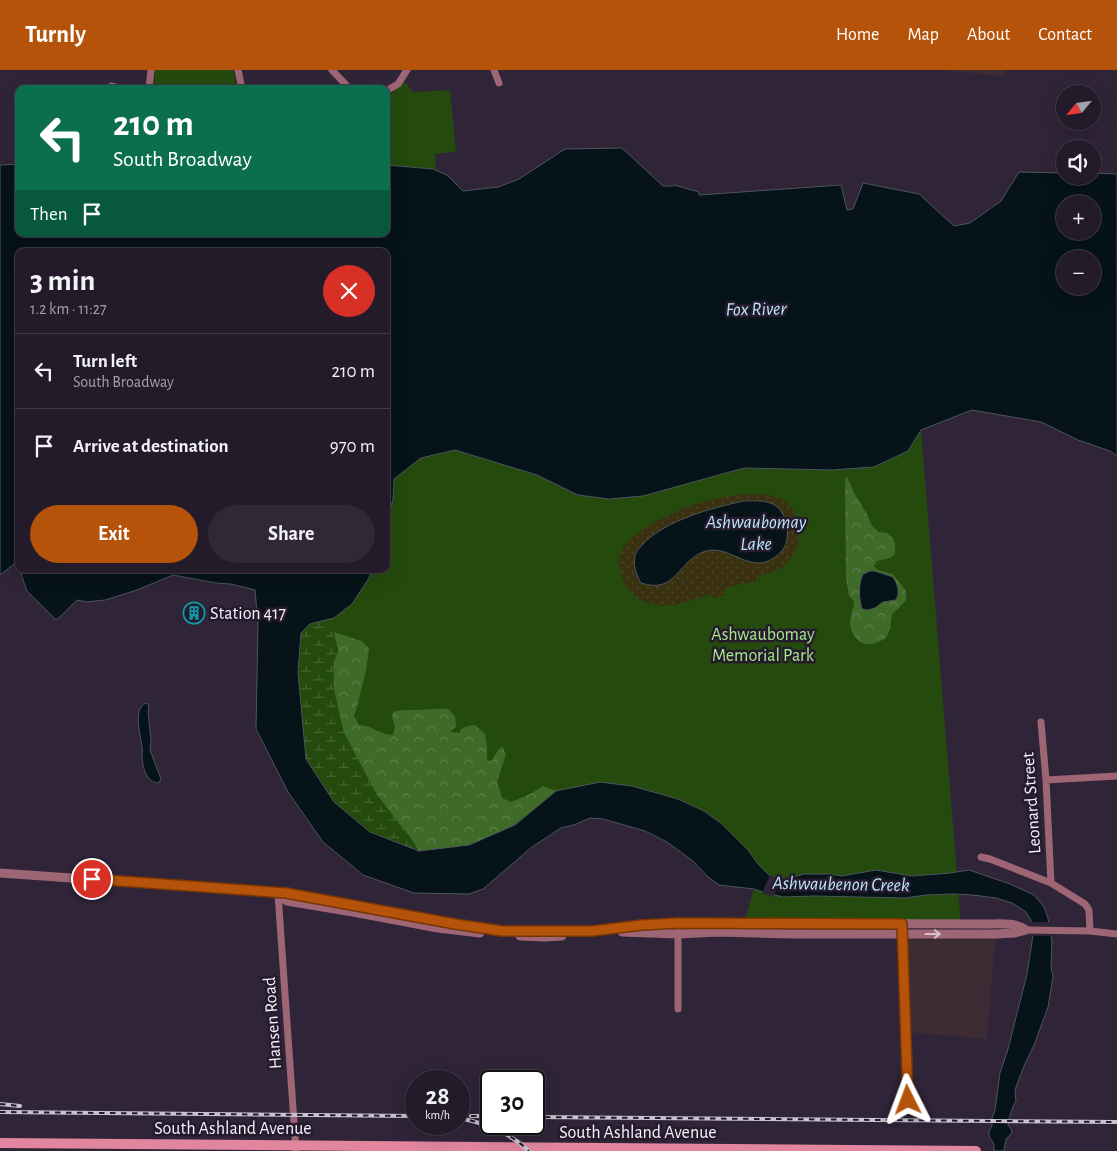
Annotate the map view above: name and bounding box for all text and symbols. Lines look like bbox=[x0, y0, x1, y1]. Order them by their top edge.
text: Turnly bbox=[25, 23, 86, 47]
text: Home bbox=[836, 26, 879, 44]
text: Map bbox=[907, 26, 939, 44]
text: About bbox=[967, 26, 1010, 44]
text: Contact bbox=[1038, 26, 1092, 44]
north arrow bbox=[1056, 85, 1101, 130]
map controls bbox=[1056, 85, 1101, 295]
icon: left bbox=[30, 105, 95, 170]
text: 210 m bbox=[113, 107, 194, 142]
button: sound bbox=[1056, 140, 1101, 185]
text: South Broadway bbox=[113, 148, 252, 170]
button: + bbox=[1056, 195, 1101, 240]
icon: arrive bbox=[78, 200, 106, 228]
text: Then bbox=[30, 205, 68, 224]
button: − bbox=[1056, 250, 1101, 295]
button: close bbox=[323, 265, 375, 317]
text: 3 min bbox=[30, 266, 95, 296]
water label: Fox River bbox=[725, 299, 787, 320]
text: 1.2 km · 11:27 bbox=[30, 301, 107, 317]
text: Turn left bbox=[73, 352, 137, 371]
icon: left bbox=[30, 357, 58, 385]
text: 210 m bbox=[331, 362, 375, 381]
text: South Broadway bbox=[73, 374, 174, 390]
icon: arrive bbox=[30, 432, 58, 460]
text: Arrive at destination bbox=[73, 437, 229, 456]
text: 970 m bbox=[330, 437, 375, 456]
button: Exit bbox=[30, 505, 198, 563]
button: Share bbox=[208, 505, 375, 563]
water label: Ashwaubomay Lake bbox=[705, 513, 806, 554]
building icon: Station 417 bbox=[182, 601, 206, 625]
place label: Station 417 bbox=[210, 605, 286, 623]
park label: Ashwaubomay Memorial Park bbox=[711, 626, 815, 665]
street label: Leonard Street bbox=[1019, 751, 1045, 854]
pin bbox=[71, 858, 113, 900]
icon: arrive bbox=[78, 865, 106, 893]
water label: Ashwaubenon Creek bbox=[771, 874, 910, 895]
one-way arrow bbox=[924, 929, 941, 939]
street label: Hansen Road bbox=[261, 976, 285, 1070]
speed limit sign: 30 bbox=[480, 1070, 545, 1135]
position arrow bbox=[881, 1073, 933, 1125]
text: 28 bbox=[425, 1084, 450, 1109]
text: km/h bbox=[425, 1109, 450, 1121]
street label: South Ashland Avenue bbox=[154, 1120, 312, 1138]
street label: South Ashland Avenue bbox=[559, 1124, 717, 1142]

